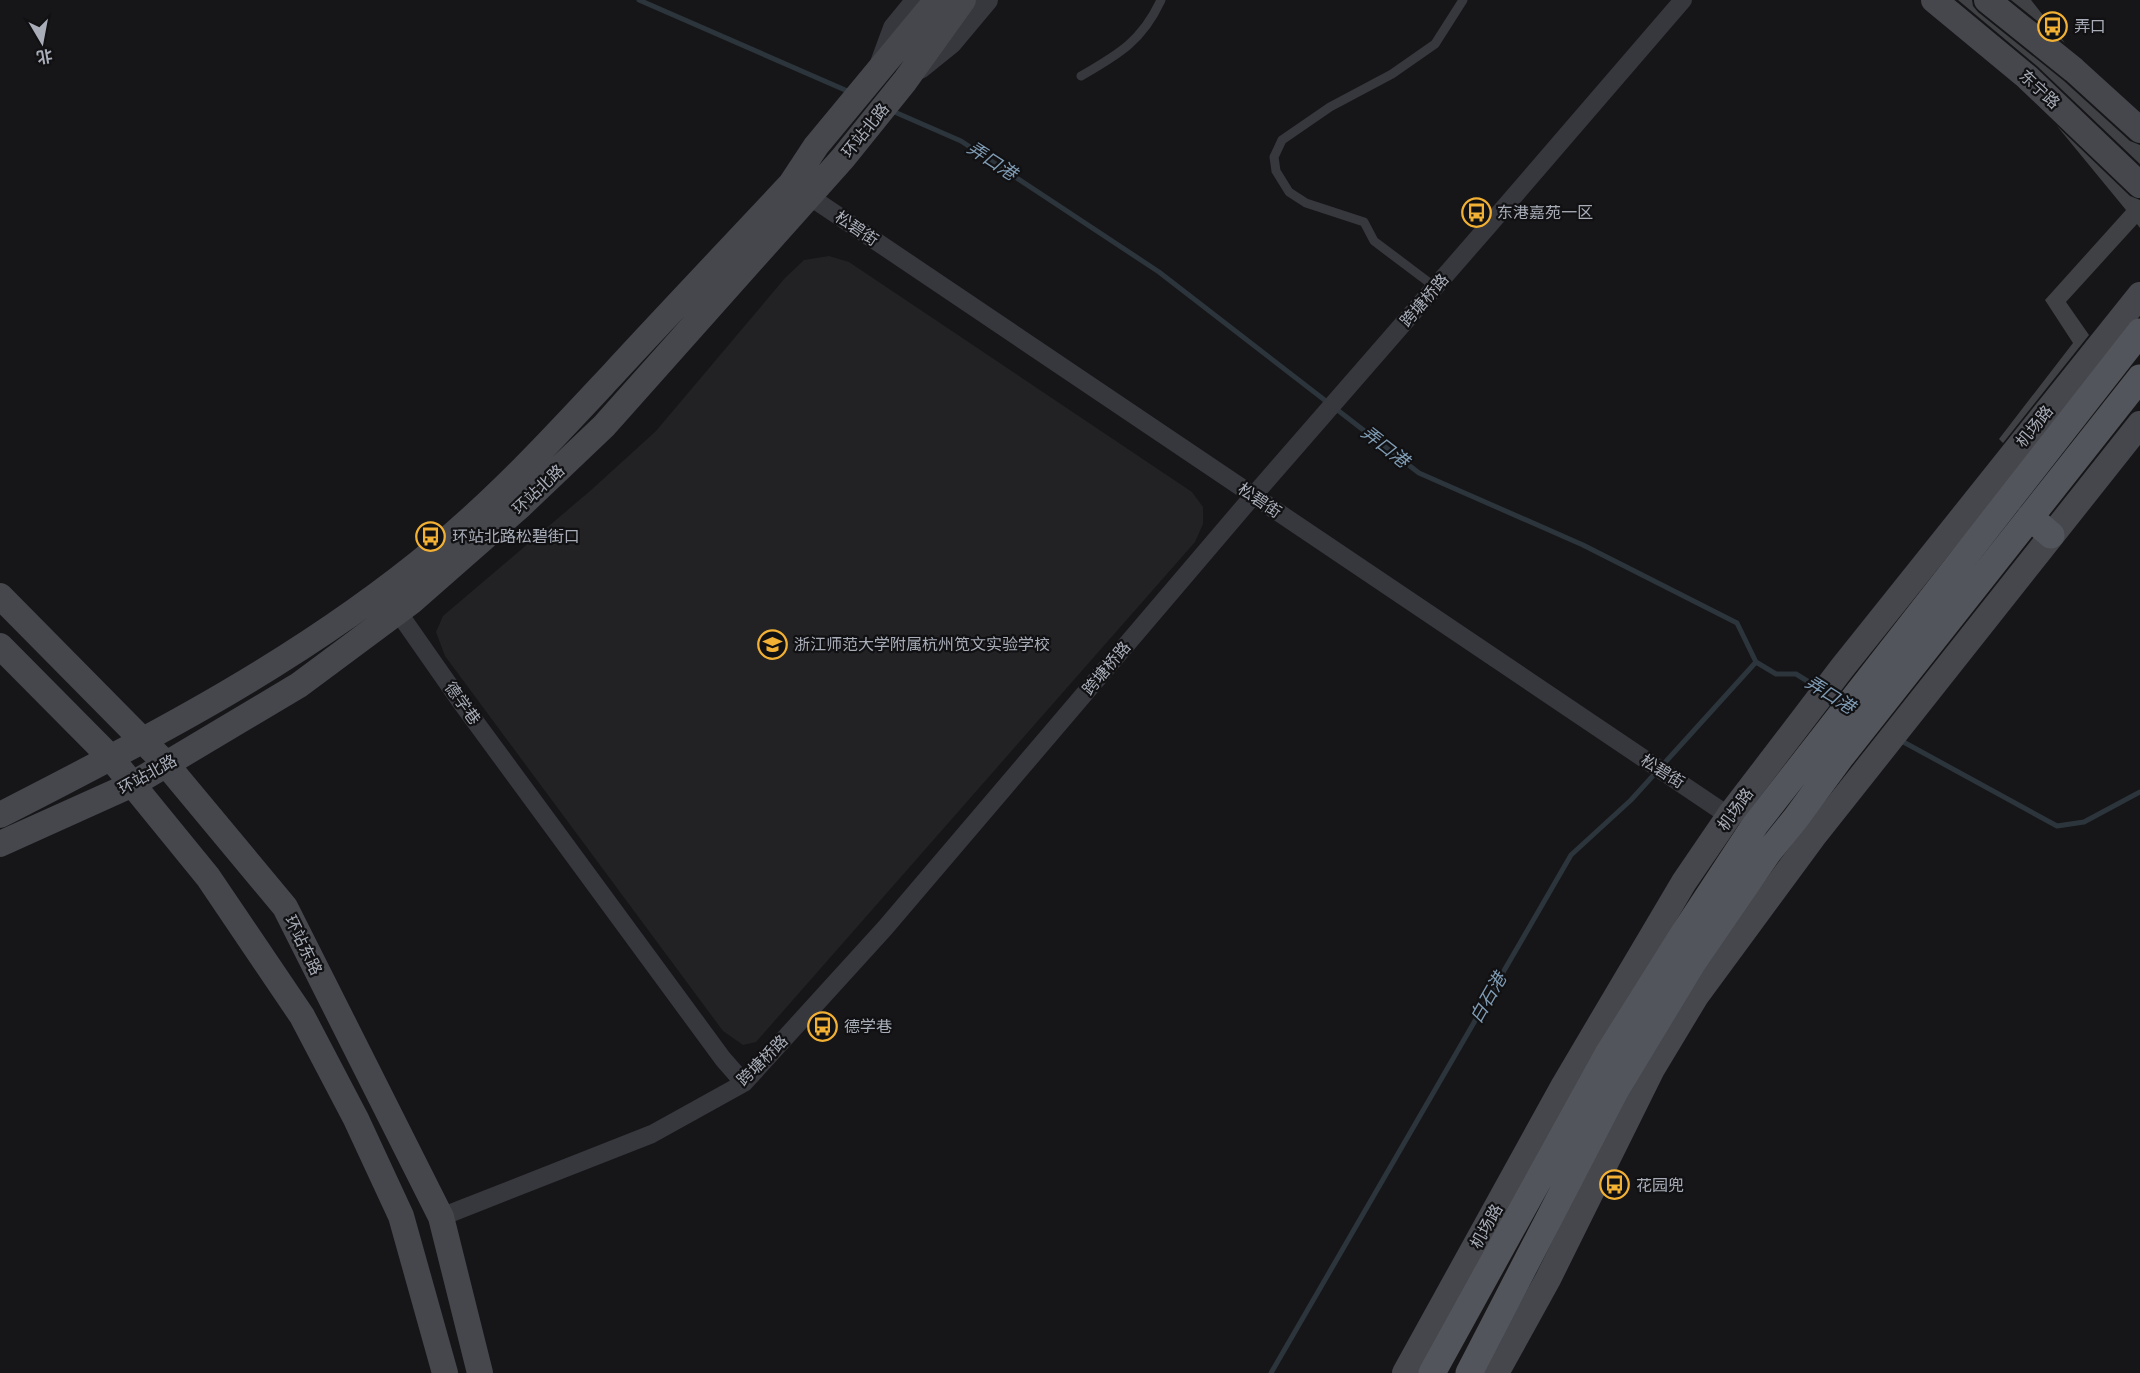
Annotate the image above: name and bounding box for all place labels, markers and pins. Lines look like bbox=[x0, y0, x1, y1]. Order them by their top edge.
bus stop icon: 弄口 bbox=[2037, 10, 2069, 42]
place label: 弄口 bbox=[2074, 17, 2106, 35]
bus stop icon: 东港嘉苑一区 bbox=[1460, 196, 1492, 228]
place label: 东港嘉苑一区 bbox=[1497, 203, 1593, 221]
bus stop icon: 环站北路松碧街口 bbox=[415, 520, 447, 552]
place label: 环站北路松碧街口 bbox=[452, 527, 580, 545]
school or university icon: 浙江师范大学附属杭州笕文实验学校 bbox=[757, 628, 789, 660]
place label: 浙江师范大学附属杭州笕文实验学校 bbox=[794, 635, 1050, 653]
bus stop icon: 德学巷 bbox=[807, 1010, 839, 1042]
place label: 德学巷 bbox=[844, 1017, 892, 1035]
bus stop icon: 花园兜 bbox=[1599, 1169, 1631, 1201]
place label: 花园兜 bbox=[1636, 1176, 1684, 1194]

